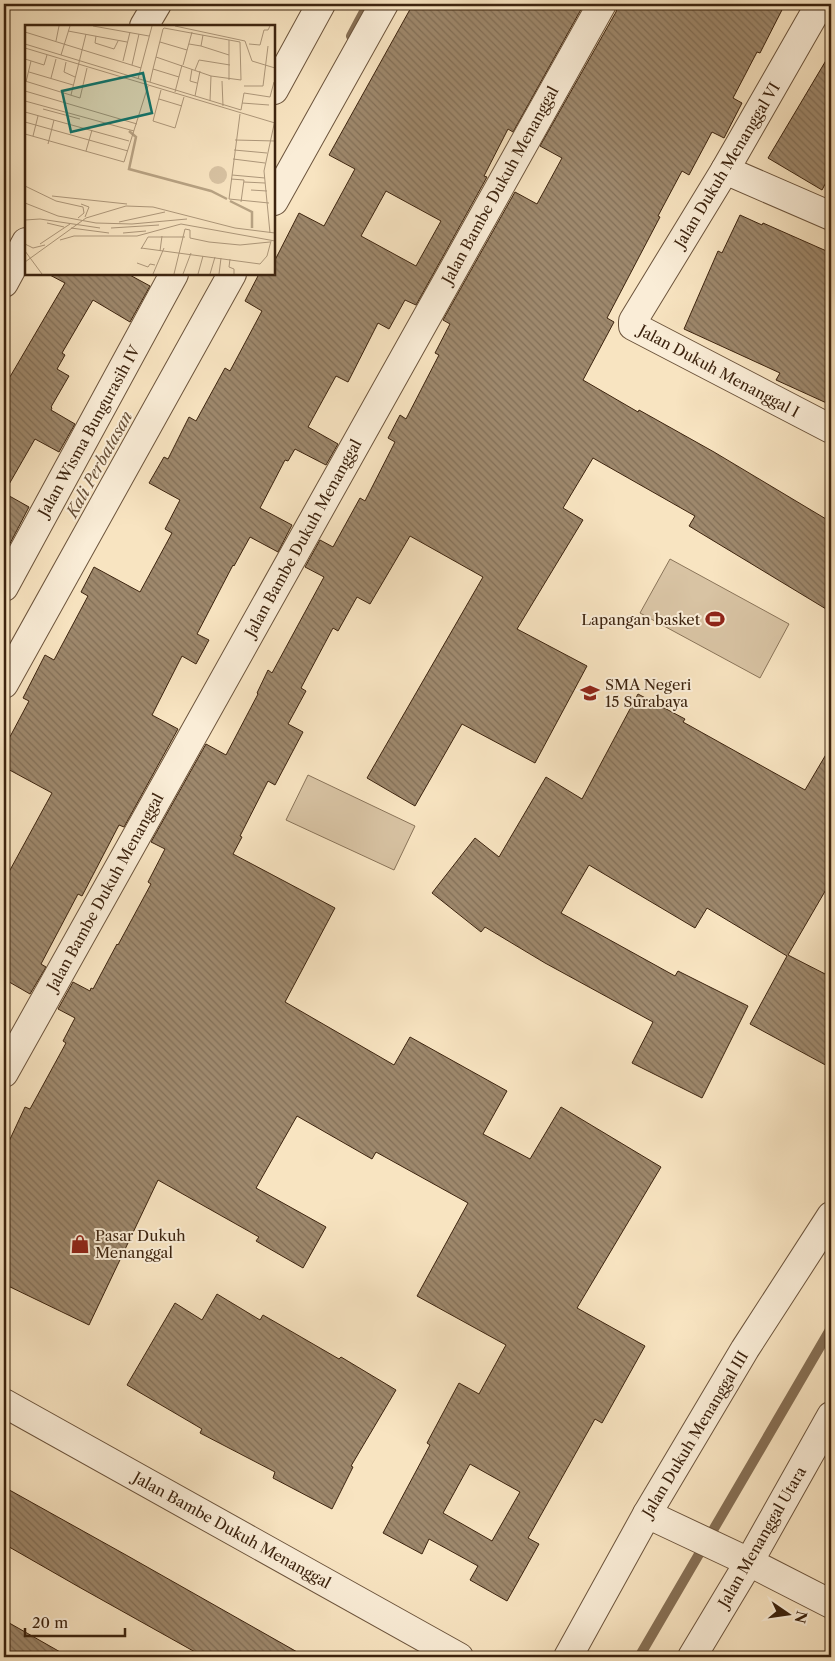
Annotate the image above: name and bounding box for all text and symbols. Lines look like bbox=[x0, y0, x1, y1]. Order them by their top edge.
inset map bbox=[25, 25, 275, 275]
street label: Jalan Dukuh Menanggal VI bbox=[669, 79, 784, 253]
street label: Jalan Bambe Dukuh Menanggal bbox=[437, 82, 563, 289]
street label: Jalan Dukuh Menanggal I bbox=[634, 320, 803, 421]
street label: Jalan Wisma Bungurasih IV bbox=[33, 341, 145, 522]
water label: Kali Perbatasan bbox=[61, 407, 136, 522]
street label: Jalan Bambe Dukuh Menanggal bbox=[240, 435, 366, 642]
sports icon: Lapangan basket bbox=[704, 608, 726, 630]
place label: Lapangan basket bbox=[581, 610, 701, 629]
place label: SMA Negeri 15 Surabaya bbox=[605, 675, 692, 711]
school or university icon: SMA Negeri 15 Surabaya bbox=[579, 682, 601, 704]
street label: Jalan Bambe Dukuh Menanggal bbox=[42, 789, 168, 996]
place label: Pasar Dukuh Menanggal bbox=[95, 1226, 186, 1262]
shop icon: Pasar Dukuh Menanggal bbox=[69, 1233, 91, 1255]
street label: Jalan Dukuh Menanggal III bbox=[637, 1348, 752, 1522]
street label: Jalan Menanggal Utara bbox=[713, 1463, 810, 1612]
street label: Jalan Bambe Dukuh Menanggal bbox=[128, 1467, 335, 1593]
north arrow bbox=[762, 1588, 812, 1638]
scale bar bbox=[25, 1606, 125, 1638]
text: N bbox=[791, 1609, 811, 1625]
text: 20 m bbox=[32, 1613, 68, 1632]

